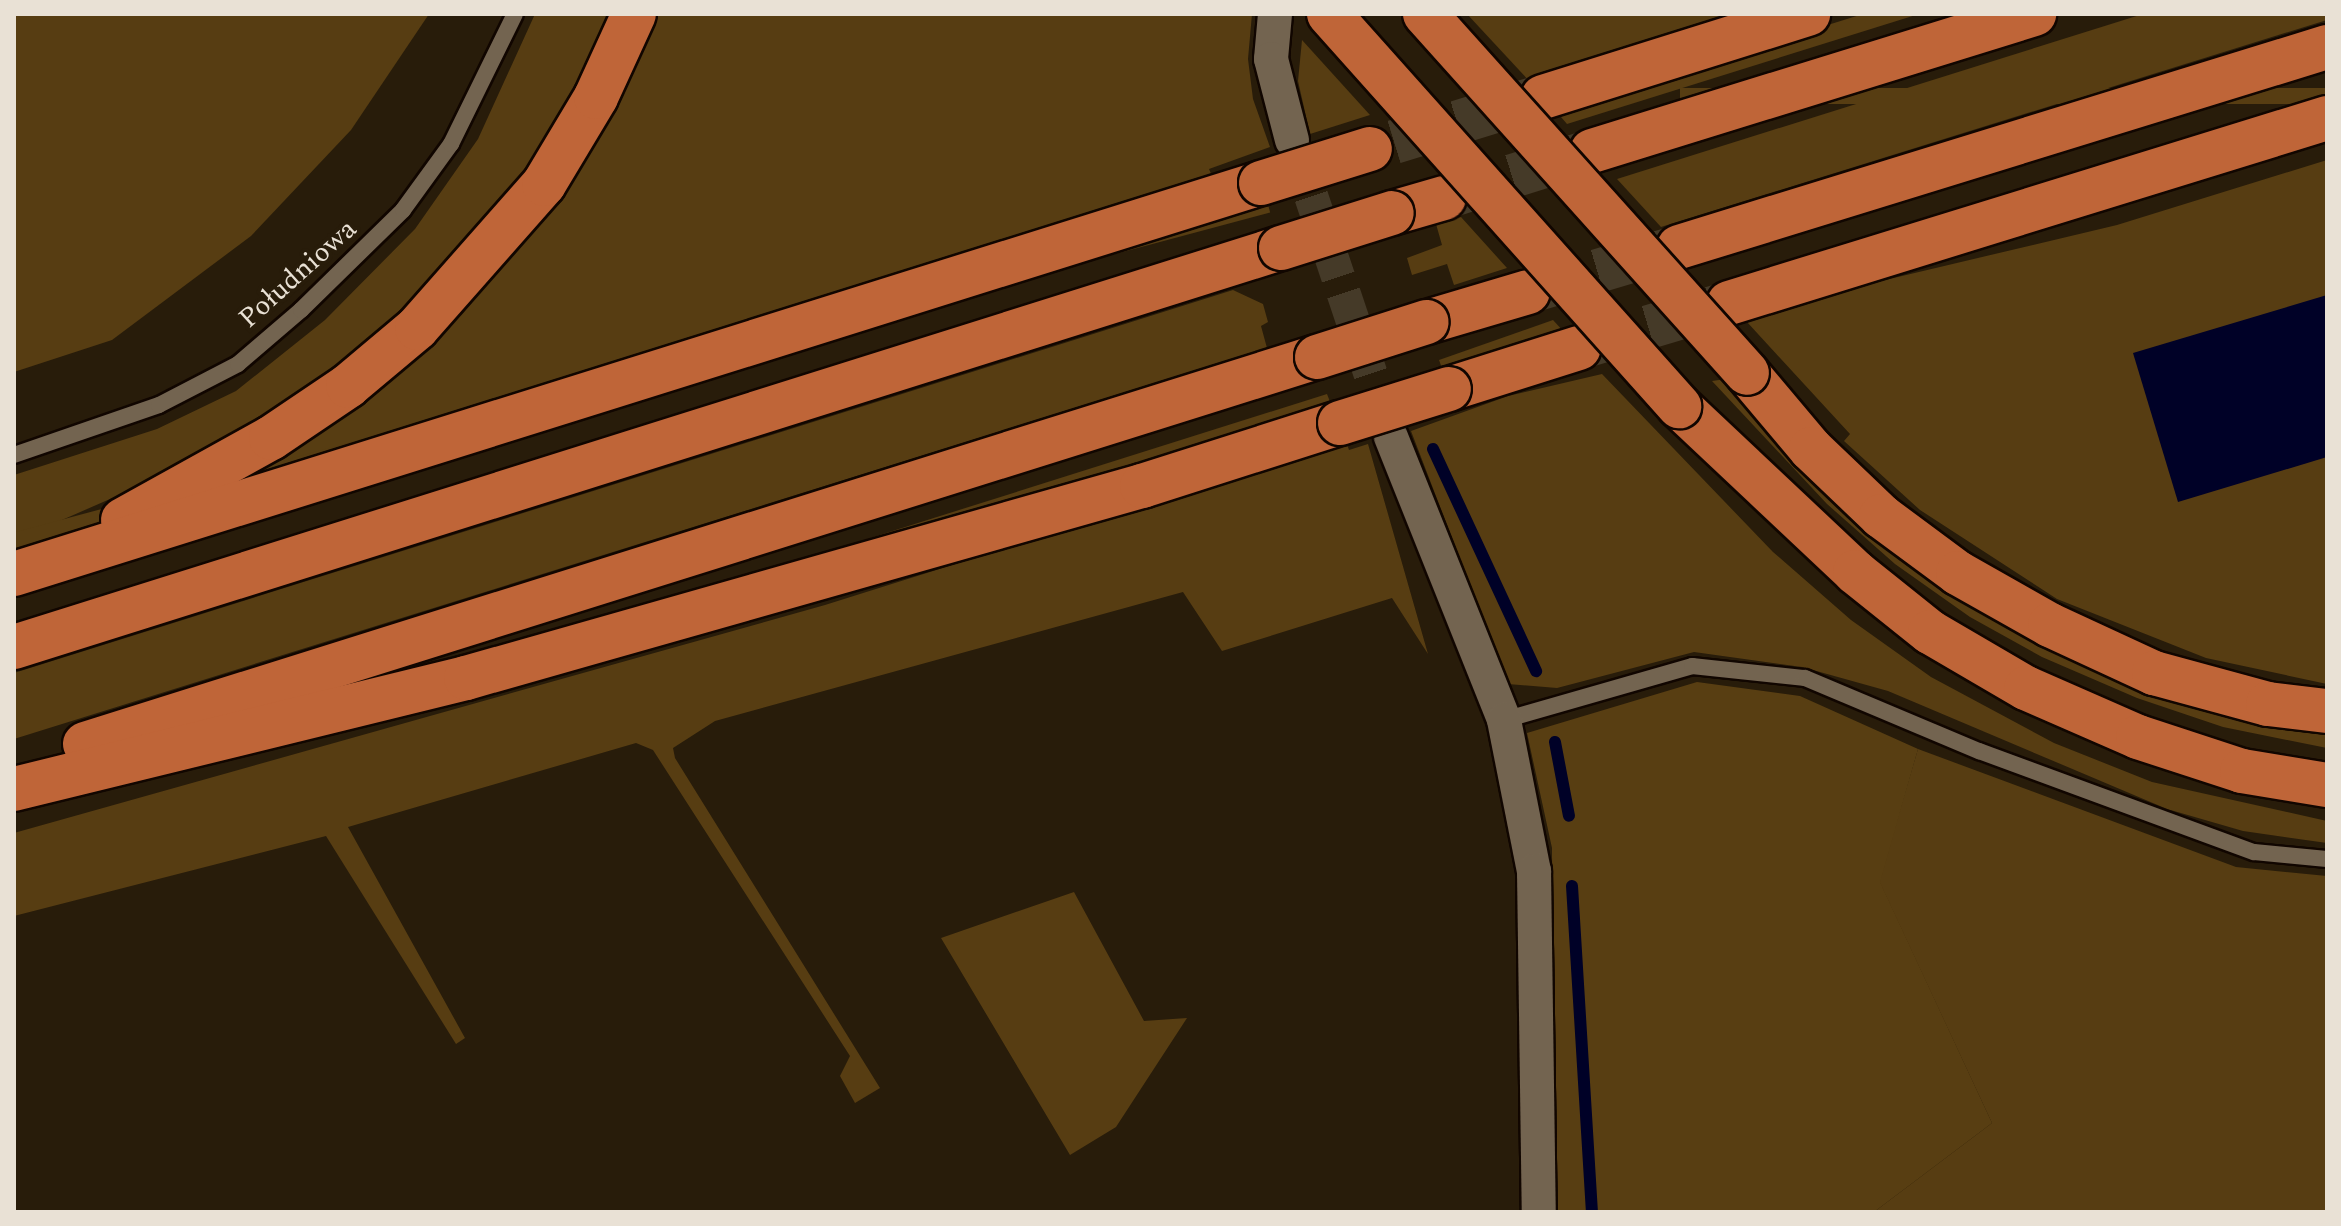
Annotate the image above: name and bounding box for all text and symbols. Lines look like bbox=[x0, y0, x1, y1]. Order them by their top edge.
street label: Południowa bbox=[232, 212, 364, 336]

